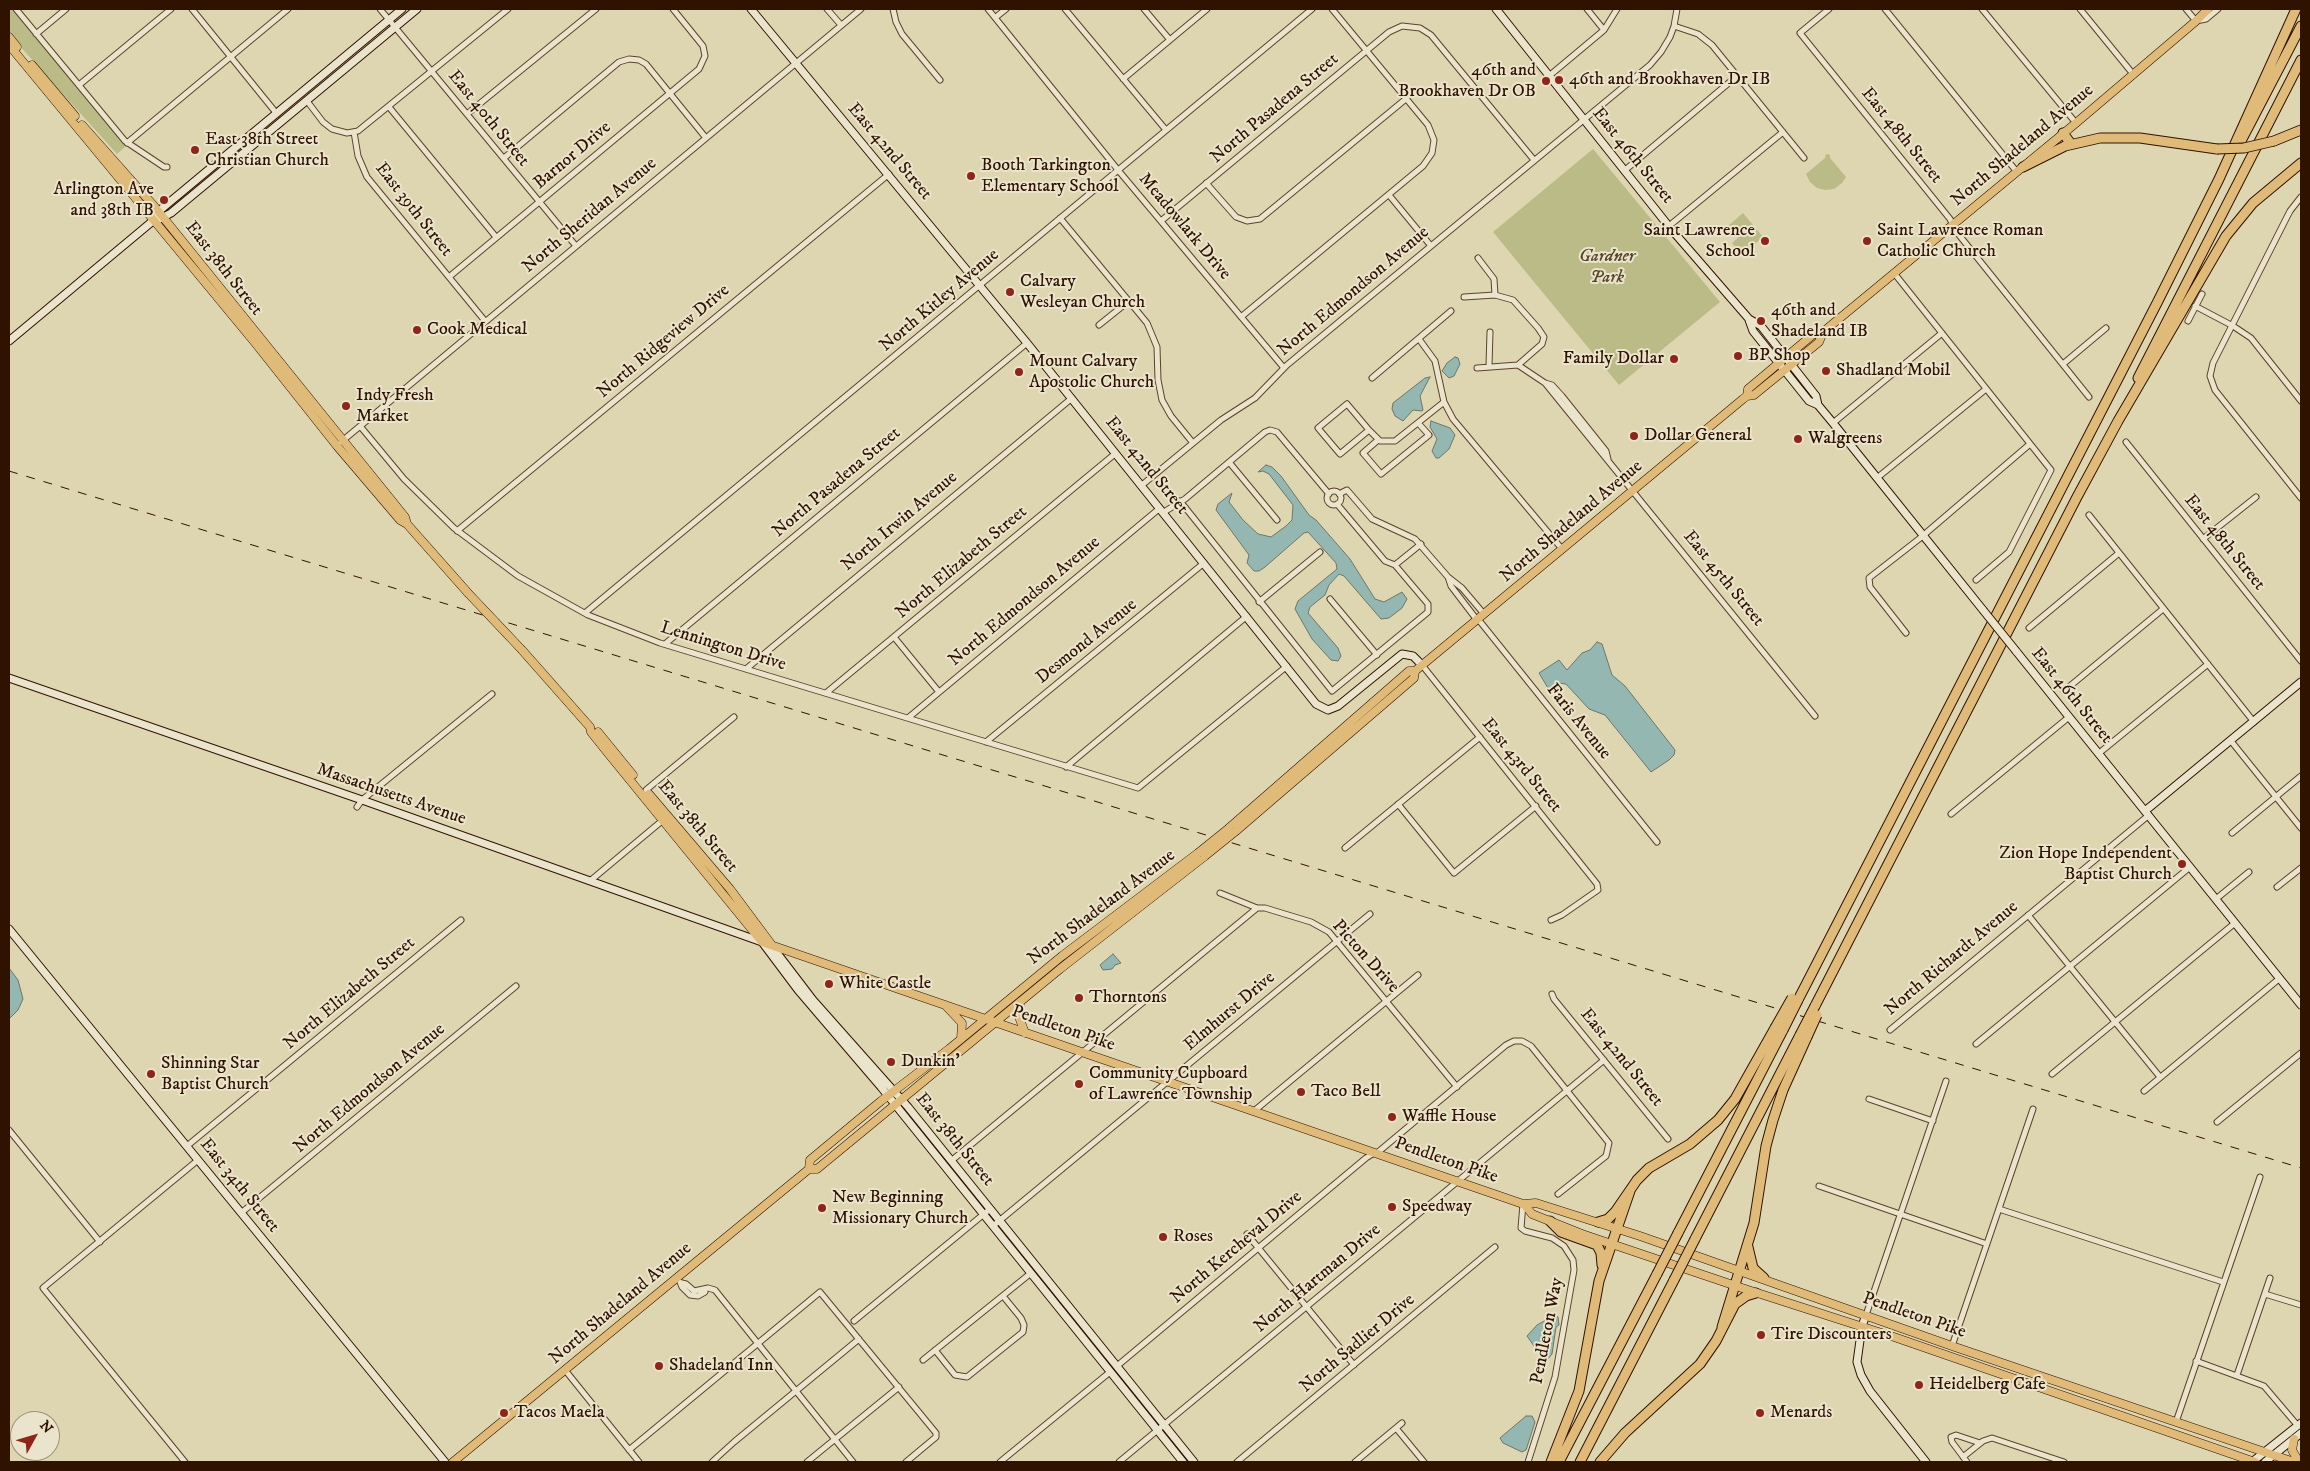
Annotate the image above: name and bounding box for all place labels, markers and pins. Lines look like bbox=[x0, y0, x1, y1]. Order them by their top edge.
place label: 46th and Brookhaven Dr OB bbox=[1398, 60, 1536, 102]
place label: 46th and Brookhaven Dr IB bbox=[1569, 69, 1770, 91]
marker: 46th and Brookhaven Dr IB bbox=[1553, 74, 1565, 86]
marker: 46th and Brookhaven Dr OB bbox=[1540, 75, 1552, 87]
place label: East 38th Street Christian Church bbox=[205, 129, 329, 172]
marker: East 38th Street Christian Church bbox=[189, 144, 201, 156]
place label: Booth Tarkington Elementary School bbox=[981, 155, 1119, 198]
marker: Booth Tarkington Elementary School bbox=[965, 170, 977, 182]
place label: Arlington Ave and 38th IB bbox=[54, 179, 154, 222]
marker: Arlington Ave and 38th IB bbox=[158, 194, 170, 206]
place label: Saint Lawrence School bbox=[1644, 220, 1755, 262]
place label: Saint Lawrence Roman Catholic Church bbox=[1877, 220, 2043, 262]
marker: Saint Lawrence School bbox=[1759, 235, 1771, 247]
marker: Saint Lawrence Roman Catholic Church bbox=[1861, 235, 1873, 247]
place label: Calvary Wesleyan Church bbox=[1020, 271, 1145, 314]
marker: Calvary Wesleyan Church bbox=[1004, 286, 1016, 298]
place label: 46th and Shadeland IB bbox=[1771, 300, 1868, 342]
marker: 46th and Shadeland IB bbox=[1755, 315, 1767, 327]
place label: Cook Medical bbox=[427, 319, 527, 341]
marker: Cook Medical bbox=[411, 324, 423, 336]
place label: BP Shop bbox=[1748, 345, 1810, 367]
place label: Family Dollar bbox=[1563, 348, 1664, 370]
marker: BP Shop bbox=[1732, 350, 1744, 362]
place label: Mount Calvary Apostolic Church bbox=[1029, 351, 1154, 394]
marker: Family Dollar bbox=[1668, 353, 1680, 365]
place label: Shadland Mobil bbox=[1836, 360, 1950, 382]
marker: Shadland Mobil bbox=[1820, 365, 1832, 377]
marker: Mount Calvary Apostolic Church bbox=[1013, 366, 1025, 378]
place label: Indy Fresh Market bbox=[356, 385, 434, 428]
marker: Indy Fresh Market bbox=[340, 400, 352, 412]
place label: Dollar General bbox=[1644, 425, 1752, 447]
place label: Walgreens bbox=[1808, 428, 1882, 450]
marker: Dollar General bbox=[1628, 430, 1640, 442]
marker: Walgreens bbox=[1792, 433, 1804, 445]
place label: Zion Hope Independent Baptist Church bbox=[1999, 843, 2172, 886]
marker: Zion Hope Independent Baptist Church bbox=[2176, 858, 2188, 870]
place label: White Castle bbox=[839, 973, 931, 995]
marker: White Castle bbox=[823, 978, 835, 990]
place label: Thorntons bbox=[1089, 987, 1167, 1009]
marker: Thorntons bbox=[1073, 992, 1085, 1004]
place label: Dunkin' bbox=[901, 1051, 960, 1073]
place label: Shinning Star Baptist Church bbox=[161, 1053, 269, 1096]
marker: Dunkin' bbox=[885, 1056, 897, 1068]
place label: Community Cupboard of Lawrence Township bbox=[1089, 1063, 1252, 1106]
marker: Shinning Star Baptist Church bbox=[145, 1068, 157, 1080]
marker: Community Cupboard of Lawrence Township bbox=[1073, 1078, 1085, 1090]
place label: Taco Bell bbox=[1311, 1081, 1381, 1103]
marker: Taco Bell bbox=[1295, 1086, 1307, 1098]
place label: Waffle House bbox=[1402, 1106, 1496, 1128]
marker: Waffle House bbox=[1386, 1111, 1398, 1123]
place label: New Beginning Missionary Church bbox=[832, 1187, 968, 1230]
place label: Speedway bbox=[1402, 1196, 1472, 1218]
marker: Speedway bbox=[1386, 1201, 1398, 1213]
marker: New Beginning Missionary Church bbox=[816, 1202, 828, 1214]
place label: Roses bbox=[1173, 1226, 1213, 1248]
marker: Roses bbox=[1157, 1231, 1169, 1243]
place label: Tire Discounters bbox=[1771, 1324, 1892, 1346]
marker: Tire Discounters bbox=[1755, 1329, 1767, 1341]
place label: Shadeland Inn bbox=[669, 1355, 773, 1377]
marker: Shadeland Inn bbox=[653, 1360, 665, 1372]
place label: Heidelberg Cafe bbox=[1929, 1374, 2046, 1396]
marker: Heidelberg Cafe bbox=[1913, 1379, 1925, 1391]
place label: Tacos Maela bbox=[514, 1402, 605, 1424]
place label: Menards bbox=[1770, 1402, 1832, 1424]
marker: Tacos Maela bbox=[498, 1407, 510, 1419]
marker: Menards bbox=[1754, 1407, 1766, 1419]

